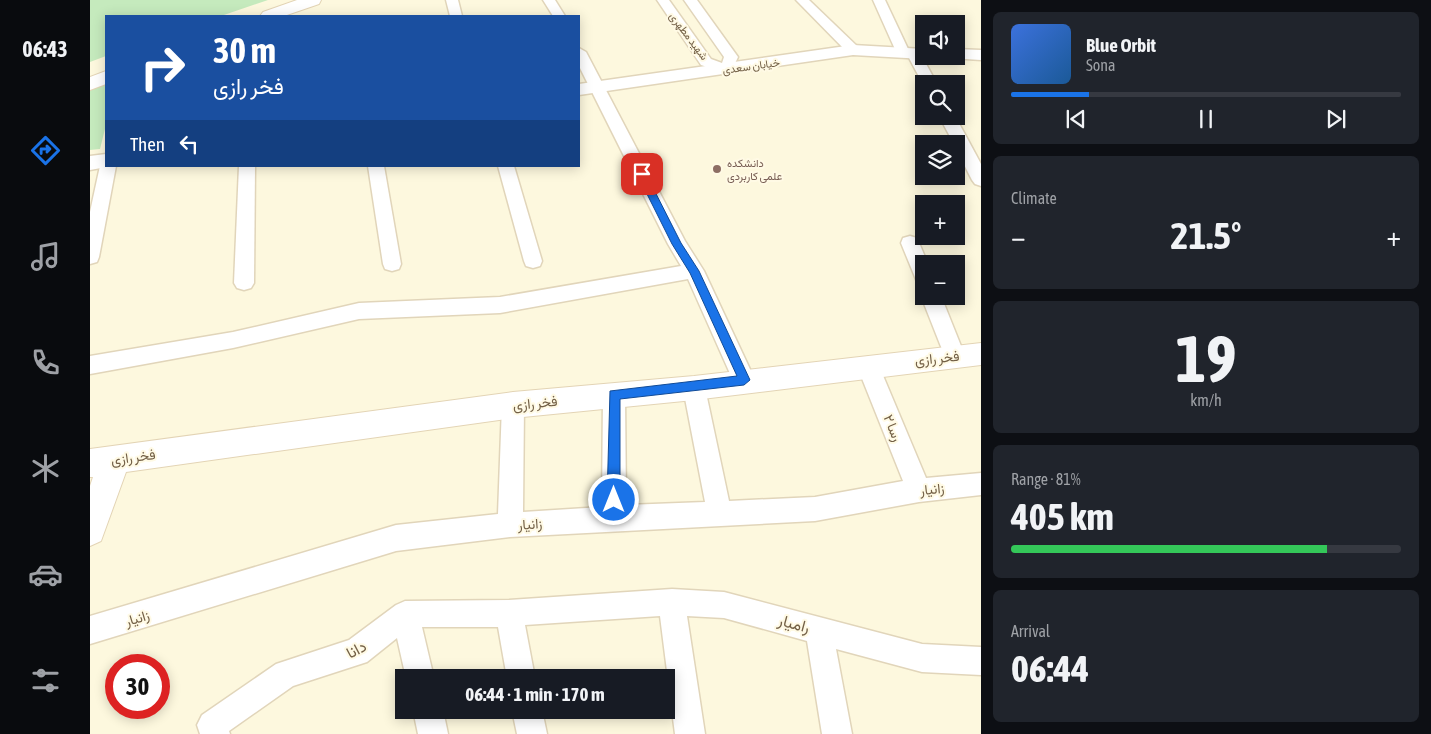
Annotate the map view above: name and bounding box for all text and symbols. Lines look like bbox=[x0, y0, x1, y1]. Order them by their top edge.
street label: شهید مطهری bbox=[666, 10, 711, 63]
map controls bbox=[915, 15, 965, 305]
button: sound bbox=[915, 15, 965, 65]
text: 30 m bbox=[213, 30, 276, 70]
text: Blue Orbit bbox=[1086, 34, 1156, 56]
icon: right bbox=[130, 35, 195, 100]
text: 06:43 bbox=[22, 36, 68, 62]
street label: خیابان سعدی bbox=[721, 56, 781, 77]
text: Sona bbox=[1086, 56, 1115, 74]
text: فخر رازی bbox=[213, 73, 284, 99]
button: search bbox=[915, 75, 965, 125]
icon: previous bbox=[1062, 105, 1090, 133]
icon: pause bbox=[1192, 105, 1220, 133]
icon: next bbox=[1322, 105, 1350, 133]
icon: left bbox=[175, 130, 203, 158]
icon: directions bbox=[28, 133, 63, 168]
text: Then bbox=[130, 133, 165, 155]
button: layers bbox=[915, 135, 965, 185]
pin bbox=[621, 153, 663, 195]
place label: دانشکده علمی کاربردی bbox=[727, 157, 783, 183]
icon: arrive bbox=[628, 160, 656, 188]
marker: دانشکده علمی کاربردی bbox=[711, 163, 723, 175]
text: Climate bbox=[1011, 189, 1057, 207]
button: + bbox=[915, 195, 965, 245]
text: 21.5° bbox=[1171, 214, 1241, 257]
text: − bbox=[1011, 220, 1026, 252]
text: + bbox=[1386, 220, 1401, 252]
icon: music bbox=[28, 239, 63, 274]
button: − bbox=[915, 255, 965, 305]
text: 19 bbox=[1175, 321, 1237, 396]
icon: phone bbox=[28, 345, 63, 380]
street label: فخر رازی bbox=[914, 348, 960, 369]
text: km/h bbox=[1190, 391, 1222, 409]
street label: فخر رازی bbox=[512, 393, 558, 414]
street label: رسا ۲ bbox=[879, 412, 906, 444]
street label: فخر رازی bbox=[110, 446, 157, 469]
icon: climate bbox=[28, 451, 63, 486]
text: Range · 81% bbox=[1011, 470, 1081, 488]
position arrow bbox=[587, 473, 639, 525]
street label: زانیار bbox=[918, 480, 945, 499]
text: 405 km bbox=[1011, 495, 1114, 538]
street label: زانیار bbox=[516, 515, 543, 534]
icon: car bbox=[28, 557, 63, 592]
street label: زانیار bbox=[122, 607, 152, 630]
street label: رامیار bbox=[775, 610, 812, 638]
text: Arrival bbox=[1011, 622, 1050, 640]
street label: دانا bbox=[343, 636, 369, 662]
text: 06:44 bbox=[1011, 647, 1089, 690]
speed limit sign: 30 bbox=[105, 654, 170, 719]
icon: filters bbox=[28, 663, 63, 698]
text: 06:44 · 1 min · 170 m bbox=[465, 683, 605, 705]

